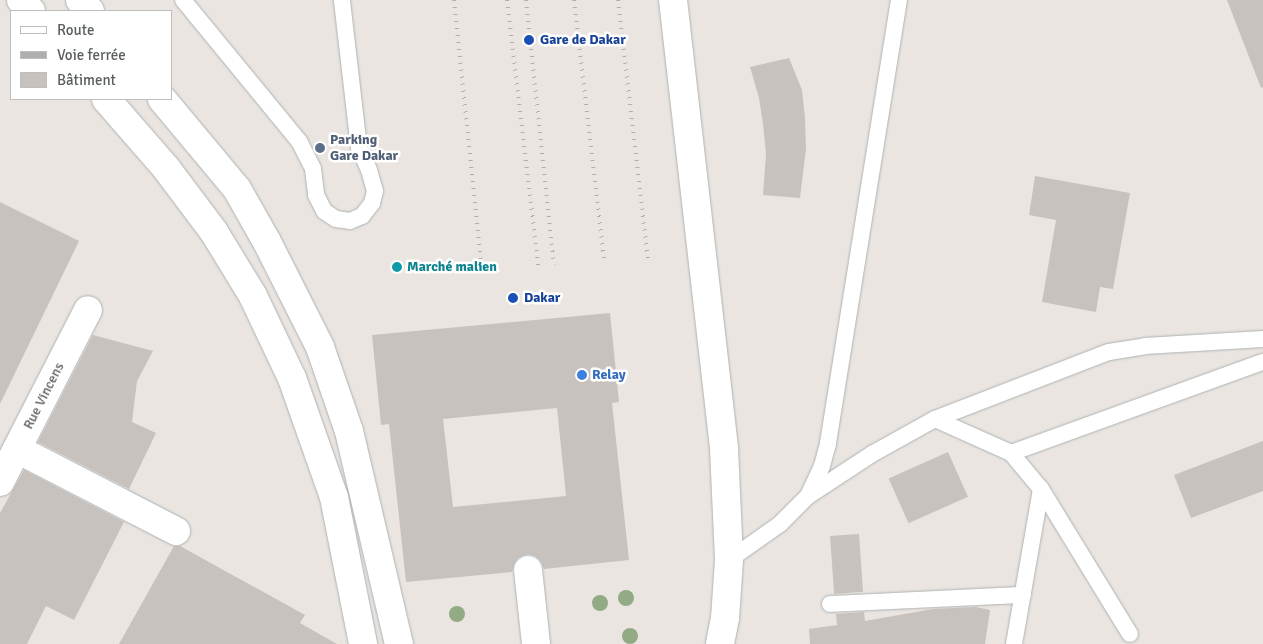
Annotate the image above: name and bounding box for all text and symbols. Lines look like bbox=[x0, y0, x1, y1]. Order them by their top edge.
legend bbox=[10, 10, 172, 100]
text: Route bbox=[57, 21, 94, 39]
place label: Gare de Dakar bbox=[540, 32, 626, 48]
marker: Gare de Dakar bbox=[522, 33, 536, 47]
text: Voie ferrée bbox=[57, 46, 126, 64]
text: Bâtiment bbox=[57, 71, 116, 89]
place label: Parking Gare Dakar bbox=[330, 132, 398, 164]
marker: Parking Gare Dakar bbox=[314, 142, 326, 154]
place label: Marché malien bbox=[407, 259, 497, 275]
marker: Marché malien bbox=[391, 261, 403, 273]
place label: Dakar bbox=[524, 290, 560, 306]
marker: Dakar bbox=[506, 291, 520, 305]
street label: Rue Vincens bbox=[20, 360, 68, 432]
place label: Relay bbox=[592, 367, 626, 383]
marker: Relay bbox=[576, 369, 588, 381]

